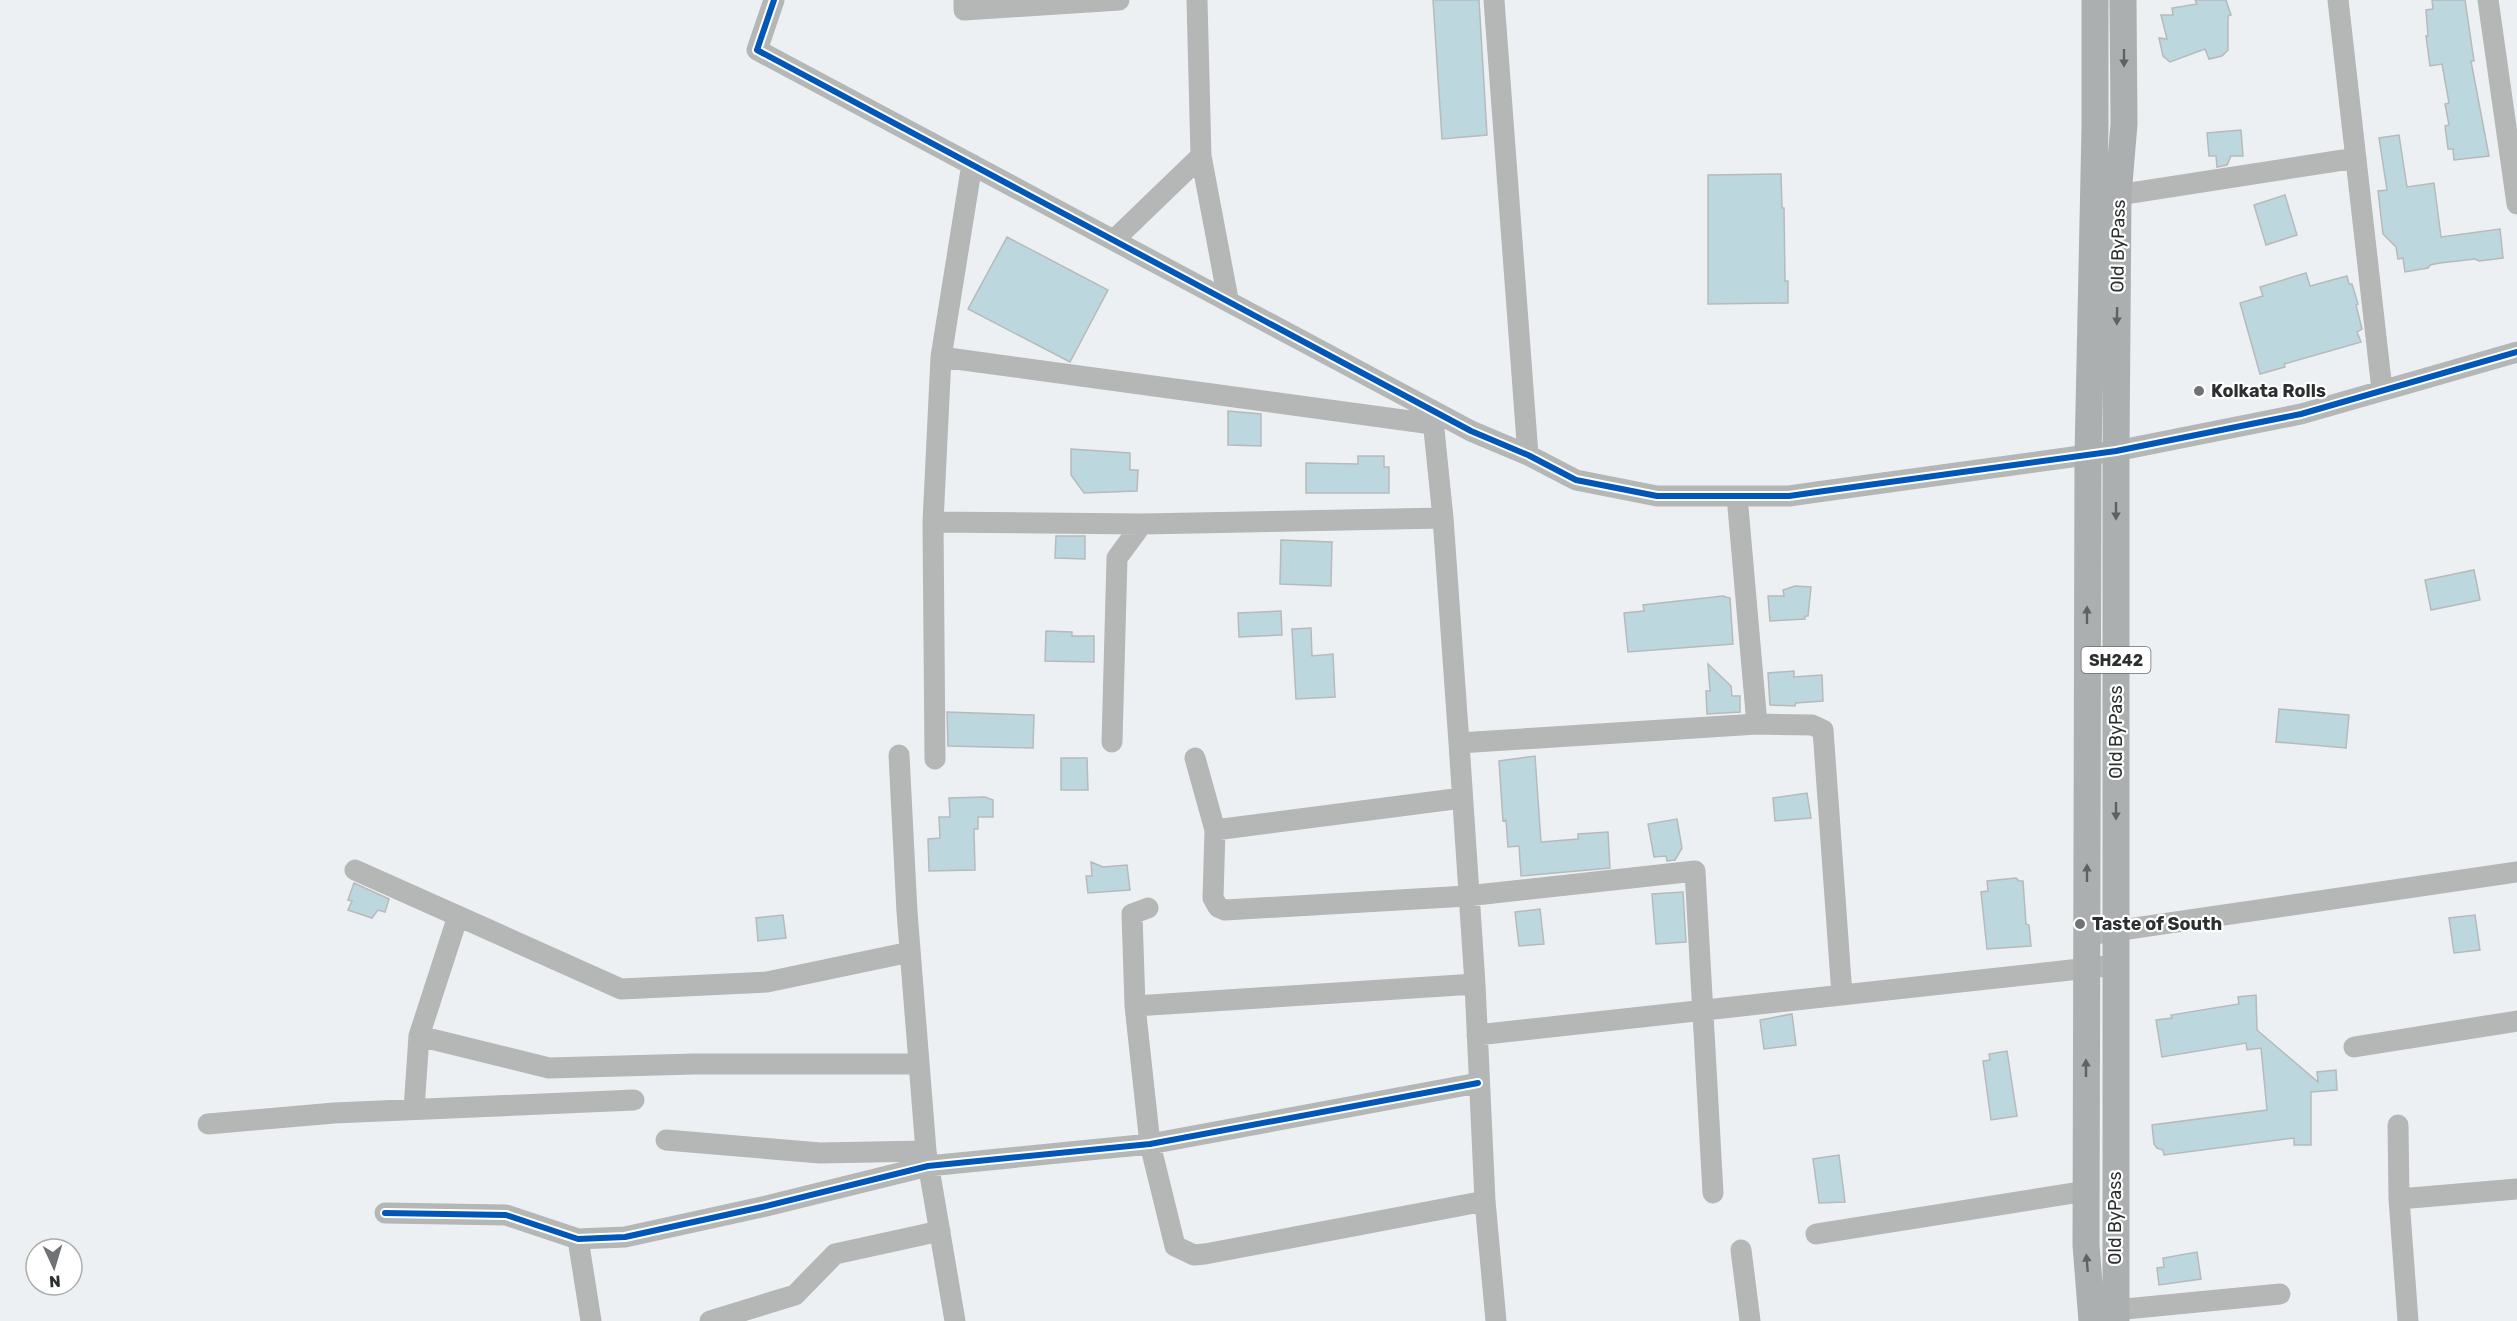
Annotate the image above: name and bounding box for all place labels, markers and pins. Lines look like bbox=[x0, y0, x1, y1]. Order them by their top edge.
place label: Kolkata Rolls bbox=[2211, 380, 2326, 402]
marker: Kolkata Rolls bbox=[2192, 384, 2206, 398]
place label: Taste of South bbox=[2092, 913, 2222, 935]
marker: Taste of South bbox=[2073, 917, 2087, 931]

